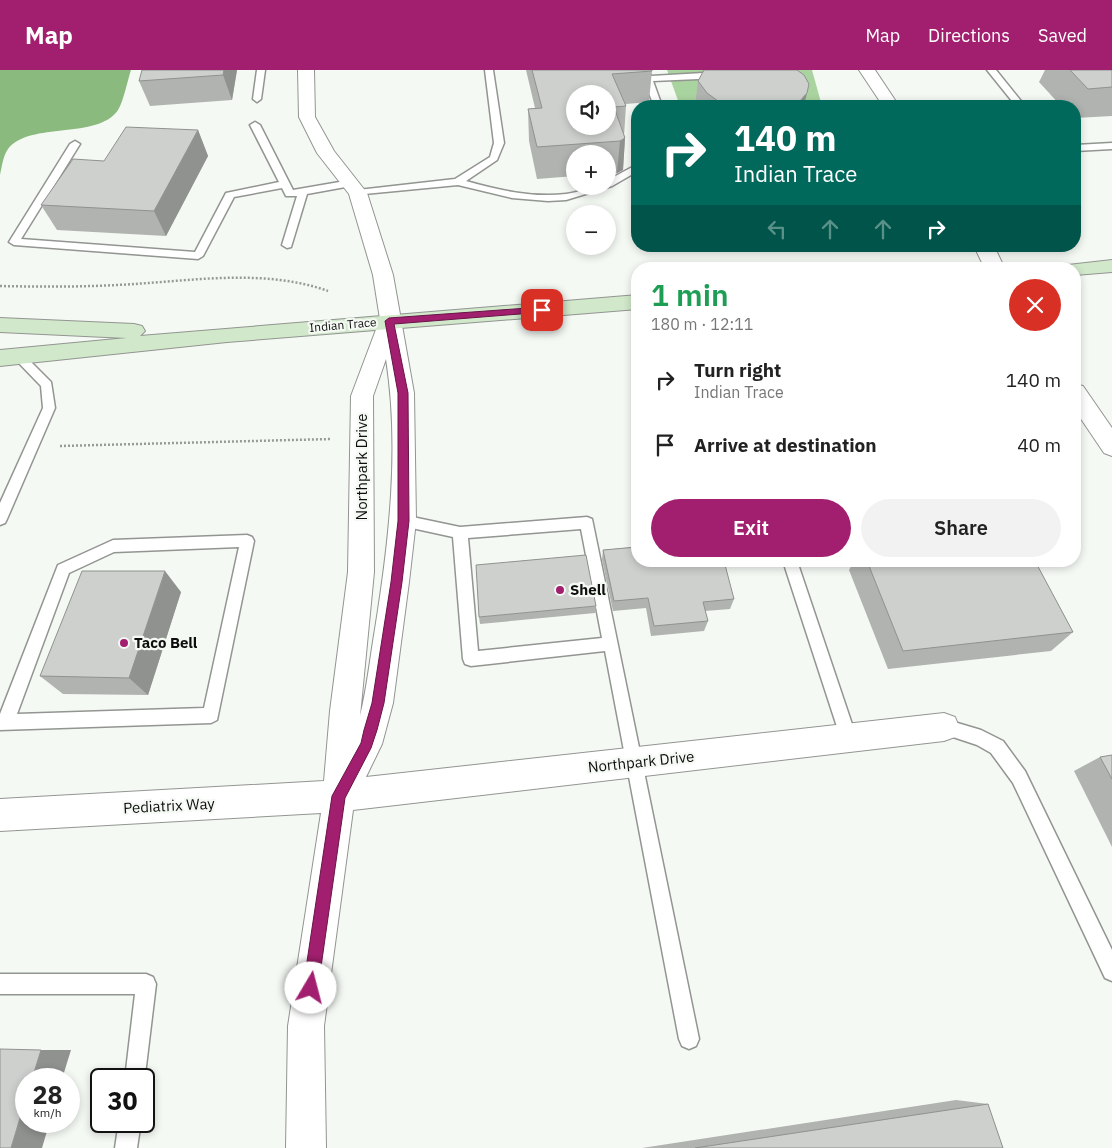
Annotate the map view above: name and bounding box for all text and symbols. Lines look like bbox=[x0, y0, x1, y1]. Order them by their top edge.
text: Map bbox=[25, 19, 73, 51]
text: Map bbox=[865, 24, 900, 47]
text: Directions bbox=[928, 24, 1010, 47]
text: Saved bbox=[1038, 24, 1087, 47]
map controls bbox=[566, 85, 616, 255]
button: sound bbox=[566, 85, 616, 135]
text: 140 m bbox=[734, 115, 837, 161]
icon: right bbox=[651, 120, 716, 185]
button: + bbox=[566, 145, 616, 195]
text: Indian Trace bbox=[734, 159, 857, 188]
button: − bbox=[566, 205, 616, 255]
icon: left bbox=[763, 215, 791, 243]
icon: ahead bbox=[816, 215, 844, 243]
icon: ahead bbox=[869, 215, 897, 243]
icon: right bbox=[922, 215, 950, 243]
text: 1 min bbox=[651, 275, 729, 314]
button: close bbox=[1009, 279, 1061, 331]
pin bbox=[521, 289, 563, 331]
icon: arrive bbox=[528, 296, 556, 324]
street label: Indian Trace bbox=[309, 314, 378, 335]
text: 180 m · 12:11 bbox=[651, 314, 753, 334]
text: Turn right bbox=[694, 358, 781, 382]
icon: right bbox=[651, 366, 679, 394]
text: 140 m bbox=[1006, 368, 1061, 392]
text: Indian Trace bbox=[694, 382, 784, 402]
street label: Northpark Drive bbox=[352, 414, 371, 520]
icon: arrive bbox=[651, 431, 679, 459]
text: Arrive at destination bbox=[694, 433, 877, 457]
text: 40 m bbox=[1017, 433, 1061, 457]
button: Exit bbox=[651, 499, 851, 557]
button: Share bbox=[861, 499, 1061, 557]
place label: Shell bbox=[570, 580, 606, 599]
marker: Shell bbox=[554, 584, 566, 596]
place label: Taco Bell bbox=[134, 633, 198, 652]
marker: Taco Bell bbox=[118, 637, 130, 649]
street label: Northpark Drive bbox=[587, 746, 695, 777]
street label: Pediatrix Way bbox=[123, 794, 216, 817]
position arrow bbox=[284, 961, 336, 1013]
speed limit sign: 30 bbox=[90, 1068, 155, 1133]
text: 28 bbox=[32, 1078, 63, 1111]
text: km/h bbox=[33, 1105, 62, 1120]

